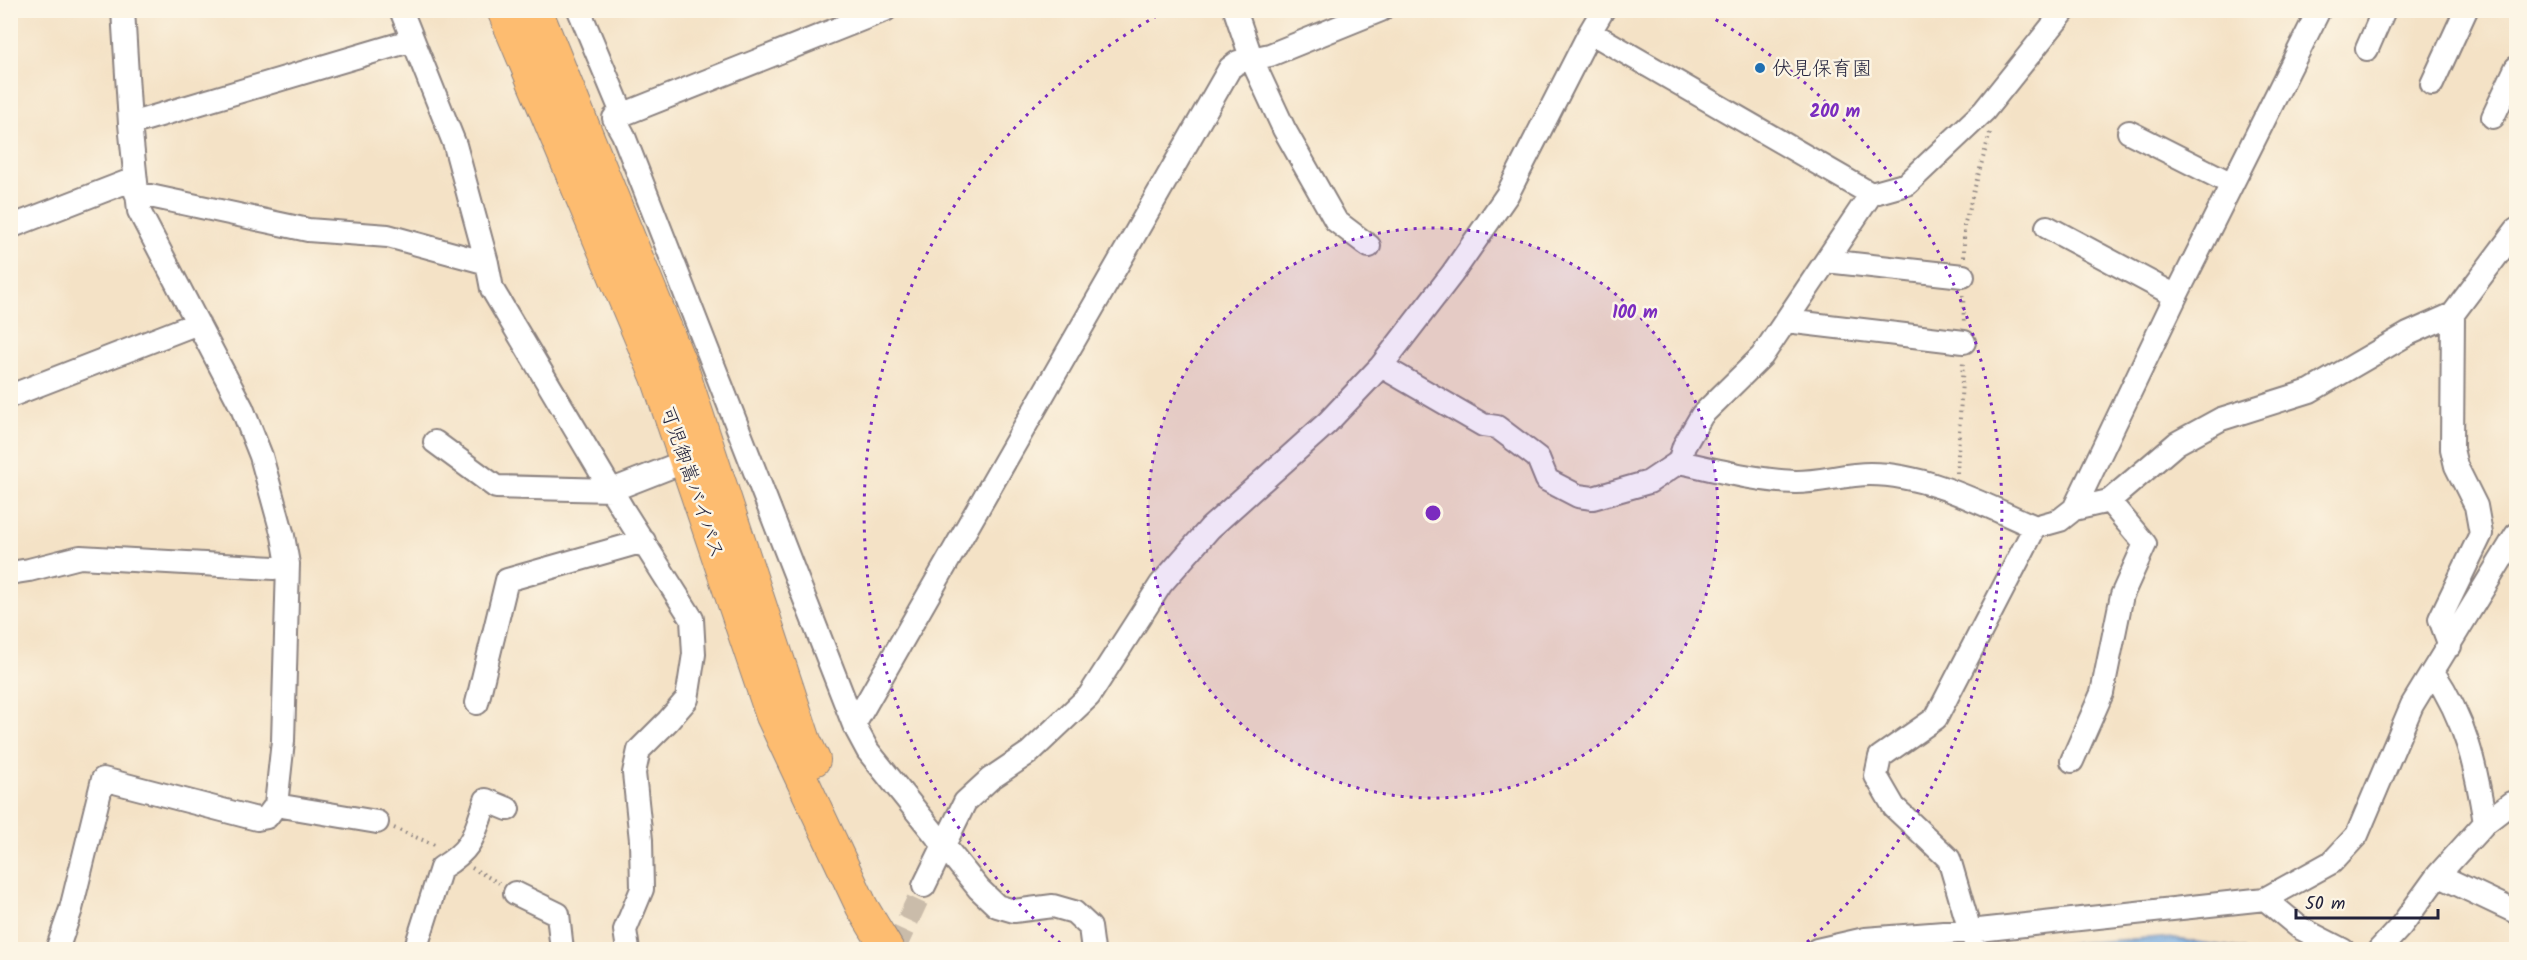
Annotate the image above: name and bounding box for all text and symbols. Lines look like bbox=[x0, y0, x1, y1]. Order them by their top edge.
place label: 伏見保育園 bbox=[1772, 54, 1872, 86]
marker: 伏見保育園 bbox=[1753, 61, 1767, 75]
text: 200 m bbox=[1810, 98, 1861, 127]
text: 100 m bbox=[1612, 299, 1658, 328]
street label: 可児御嵩バイパス bbox=[650, 402, 732, 563]
centre of rings bbox=[1423, 503, 1443, 523]
scale bar bbox=[2296, 882, 2438, 920]
text: 50 m bbox=[2305, 890, 2345, 919]

